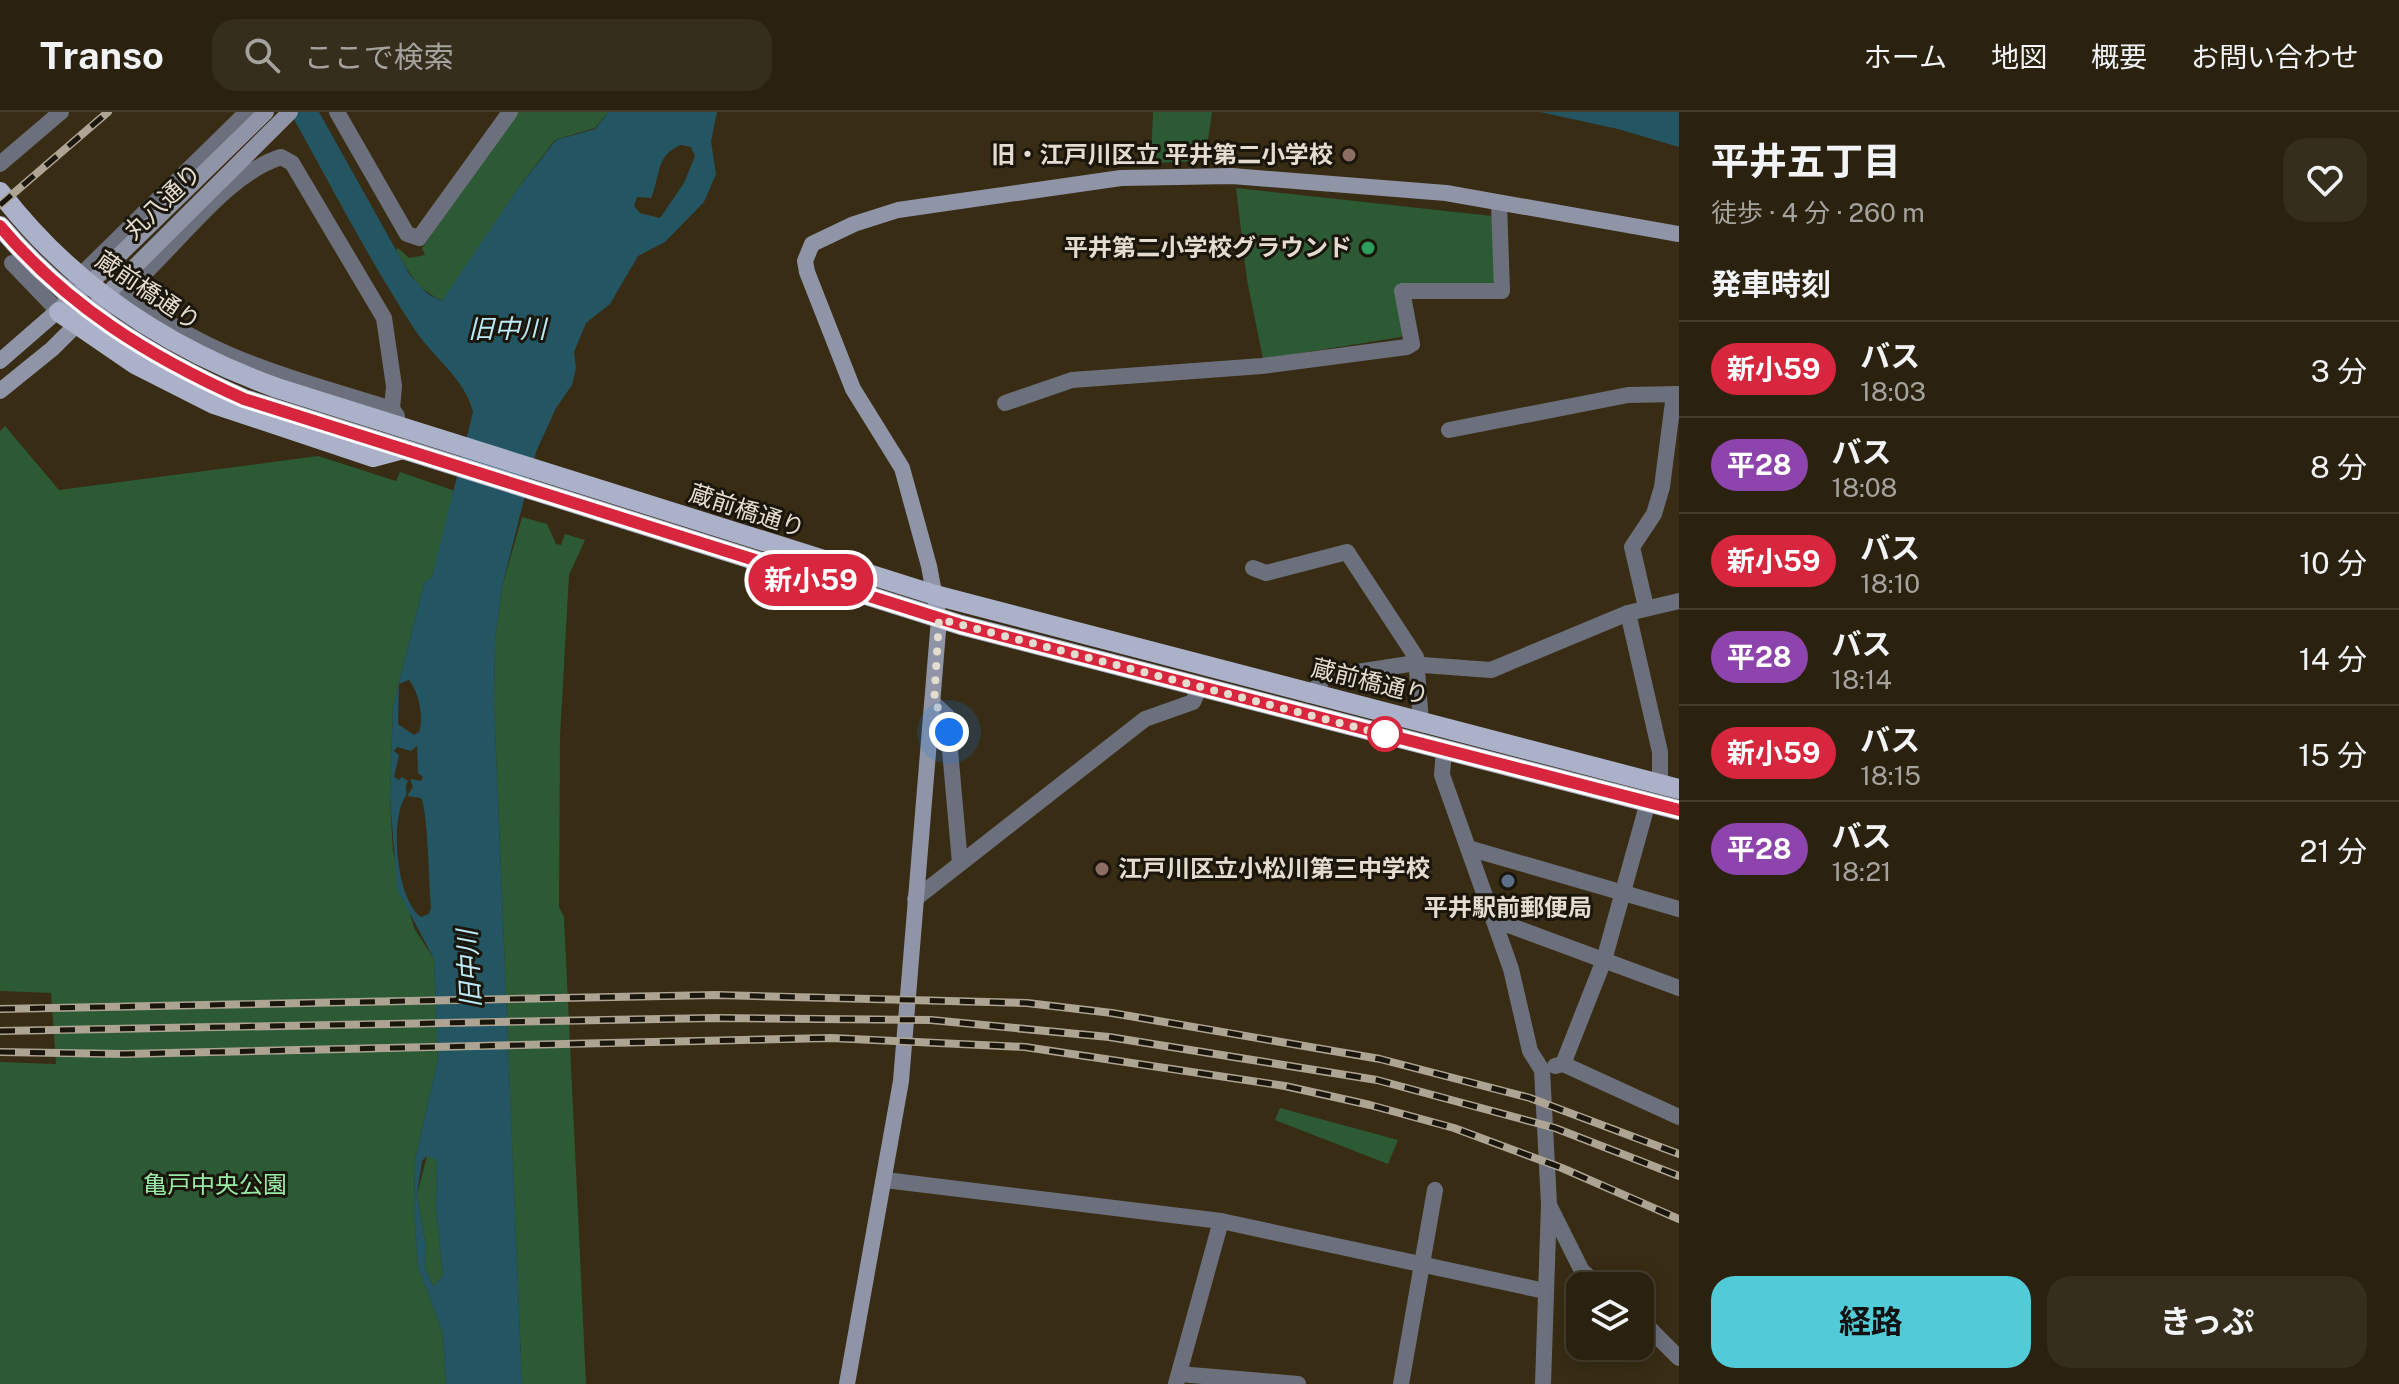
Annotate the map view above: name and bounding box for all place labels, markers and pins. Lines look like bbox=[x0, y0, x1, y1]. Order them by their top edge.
place label: 旧・江戸川区立 平井第二小学校 bbox=[992, 140, 1333, 168]
marker: 旧・江戸川区立 平井第二小学校 bbox=[1340, 146, 1358, 164]
place label: 平井第二小学校グラウンド bbox=[1064, 233, 1352, 261]
marker: 平井第二小学校グラウンド bbox=[1359, 239, 1377, 257]
unlabelled marker bbox=[1368, 717, 1402, 751]
place label: 江戸川区立小松川第三中学校 bbox=[1118, 854, 1430, 882]
marker: 江戸川区立小松川第三中学校 bbox=[1093, 860, 1111, 878]
marker: 平井駅前郵便局 bbox=[1499, 872, 1517, 890]
place label: 平井駅前郵便局 bbox=[1424, 893, 1592, 921]

